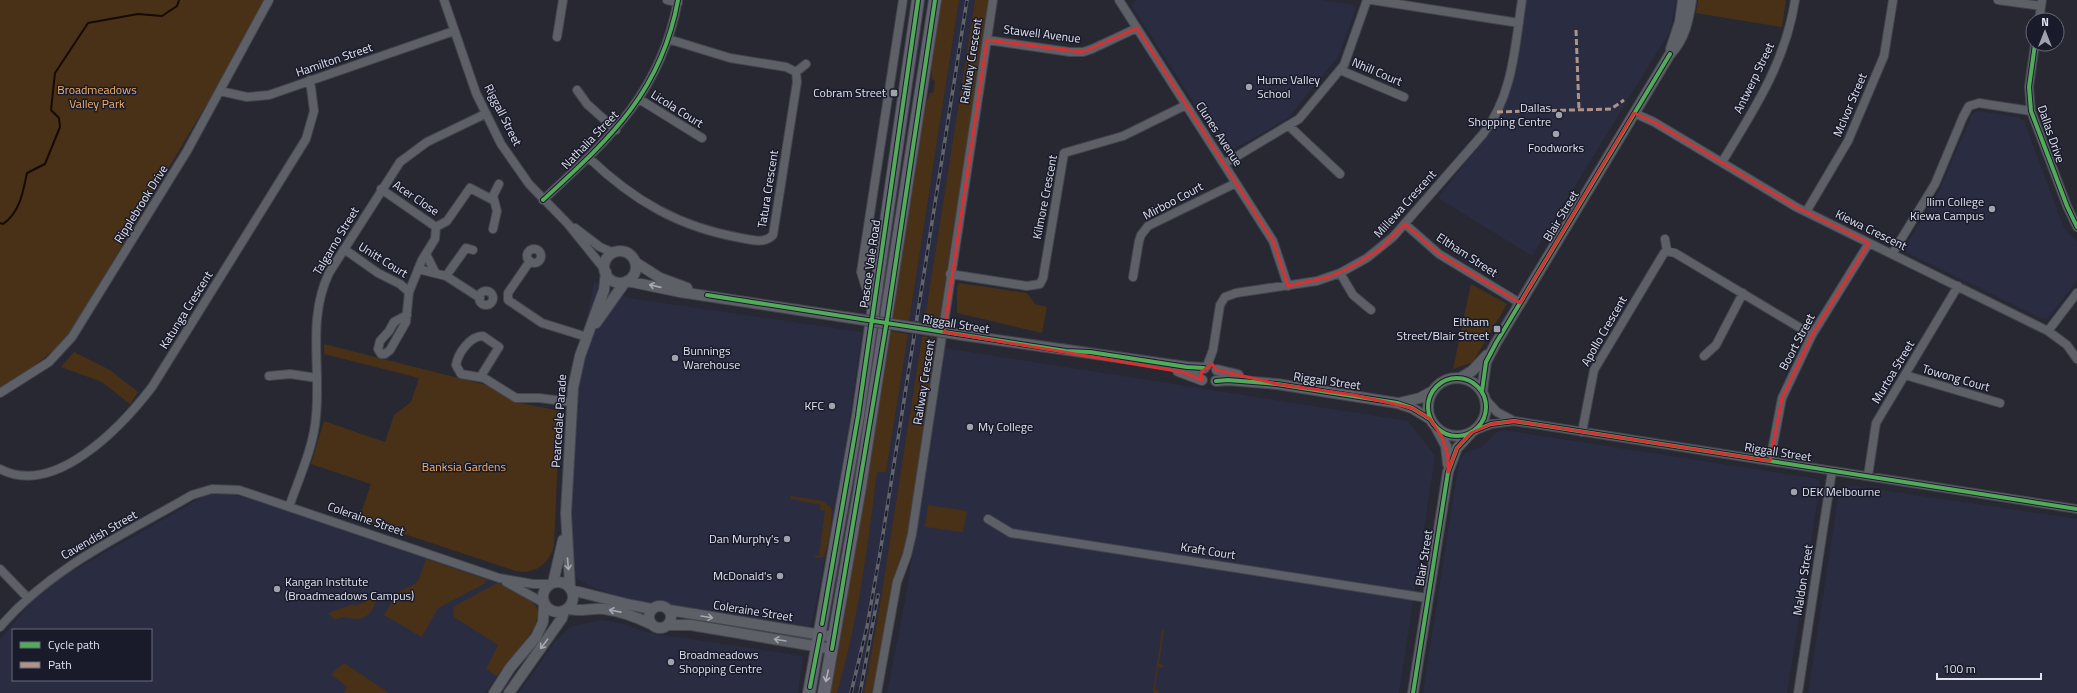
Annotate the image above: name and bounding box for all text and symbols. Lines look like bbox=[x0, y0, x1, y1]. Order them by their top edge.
north arrow bbox=[2025, 12, 2065, 52]
text: N bbox=[2041, 14, 2049, 30]
street label: Railway Crescent bbox=[954, 16, 987, 105]
street label: Stawell Avenue bbox=[1002, 19, 1082, 48]
street label: Hamilton Street bbox=[293, 37, 376, 82]
street label: Antwerp Street bbox=[1728, 38, 1779, 117]
street label: Nhill Court bbox=[1349, 52, 1406, 91]
street label: McIvor Street bbox=[1828, 69, 1872, 140]
place label: Hume Valley School bbox=[1257, 70, 1320, 103]
park label: Broadmeadows Valley Park bbox=[57, 80, 137, 113]
street label: Riggall Street bbox=[480, 80, 528, 150]
marker: Hume Valley School bbox=[1244, 82, 1254, 92]
place label: Cobram Street bbox=[813, 83, 887, 102]
street label: Licola Court bbox=[647, 85, 708, 133]
marker: Cobram Street bbox=[889, 88, 899, 98]
street label: Clunes Avenue bbox=[1191, 98, 1248, 170]
place label: Dallas Shopping Centre bbox=[1468, 98, 1551, 131]
street label: Dallas Drive bbox=[2033, 102, 2070, 165]
street label: Nathalia Street bbox=[556, 105, 623, 174]
marker: Dallas Shopping Centre bbox=[1554, 110, 1564, 120]
marker: Foodworks bbox=[1551, 129, 1561, 139]
place label: Foodworks bbox=[1528, 138, 1584, 157]
street label: Tatura Crescent bbox=[752, 148, 783, 229]
street label: Kilmore Crescent bbox=[1027, 152, 1062, 241]
street label: Ripplebrook Drive bbox=[109, 161, 172, 247]
street label: Millewa Crescent bbox=[1369, 165, 1441, 242]
street label: Acer Close bbox=[389, 175, 443, 220]
street label: Mirboo Court bbox=[1139, 176, 1207, 224]
street label: Blair Street bbox=[1538, 186, 1584, 245]
place label: Ilim College Kiewa Campus bbox=[1910, 192, 1984, 225]
street label: Talgarno Street bbox=[308, 202, 364, 279]
street label: Kiewa Crescent bbox=[1832, 204, 1911, 255]
marker: Ilim College Kiewa Campus bbox=[1987, 204, 1997, 214]
street label: Pascoe Vale Road bbox=[854, 219, 885, 309]
street label: Eltham Street bbox=[1433, 228, 1502, 282]
street label: Unitt Court bbox=[355, 237, 412, 283]
street label: Katunga Crescent bbox=[154, 266, 218, 352]
one-way arrow bbox=[648, 281, 661, 289]
street label: Apollo Crescent bbox=[1576, 291, 1632, 369]
street label: Riggall Street bbox=[921, 309, 992, 338]
street label: Boort Street bbox=[1774, 309, 1820, 374]
place label: Eltham Street/Blair Street bbox=[1397, 312, 1490, 345]
marker: Eltham Street/Blair Street bbox=[1492, 324, 1502, 334]
street label: Murtoa Street bbox=[1866, 336, 1919, 407]
street label: Railway Crescent bbox=[907, 337, 940, 426]
place label: Bunnings Warehouse bbox=[683, 341, 740, 374]
marker: Bunnings Warehouse bbox=[670, 353, 680, 363]
street label: Towong Court bbox=[1920, 359, 1993, 396]
street label: Riggall Street bbox=[1292, 366, 1363, 395]
street label: Pearcedale Parade bbox=[546, 373, 571, 468]
place label: KFC bbox=[804, 396, 824, 415]
marker: KFC bbox=[827, 401, 837, 411]
place label: My College bbox=[978, 417, 1033, 436]
marker: My College bbox=[965, 422, 975, 432]
street label: Riggall Street bbox=[1743, 437, 1814, 466]
park label: Banksia Gardens bbox=[422, 457, 507, 476]
place label: DEK Melbourne bbox=[1802, 482, 1880, 501]
marker: DEK Melbourne bbox=[1789, 487, 1799, 497]
street label: Coleraine Street bbox=[325, 496, 408, 541]
street label: Cavendish Street bbox=[57, 505, 141, 564]
street label: Blair Street bbox=[1410, 528, 1437, 587]
place label: Dan Murphy's bbox=[709, 529, 779, 548]
marker: Dan Murphy's bbox=[782, 534, 792, 544]
street label: Kraft Court bbox=[1179, 537, 1238, 564]
street label: Maldon Street bbox=[1788, 542, 1818, 617]
one-way arrow bbox=[564, 557, 571, 570]
place label: McDonald's bbox=[713, 566, 772, 585]
marker: McDonald's bbox=[775, 571, 785, 581]
place label: Kangan Institute (Broadmeadows Campus) bbox=[285, 572, 414, 605]
marker: Kangan Institute (Broadmeadows Campus) bbox=[272, 584, 282, 594]
street label: Coleraine Street bbox=[712, 595, 795, 626]
one-way arrow bbox=[609, 607, 622, 615]
one-way arrow bbox=[700, 613, 713, 621]
legend bbox=[12, 629, 152, 681]
text: Cycle path bbox=[48, 635, 100, 654]
one-way arrow bbox=[774, 636, 787, 644]
one-way arrow bbox=[540, 638, 548, 649]
place label: Broadmeadows Shopping Centre bbox=[679, 645, 762, 678]
text: Path bbox=[48, 655, 72, 674]
scale bar bbox=[1937, 655, 2041, 681]
marker: Broadmeadows Shopping Centre bbox=[666, 657, 676, 667]
text: 100 m bbox=[1943, 659, 1976, 678]
one-way arrow bbox=[823, 669, 831, 682]

